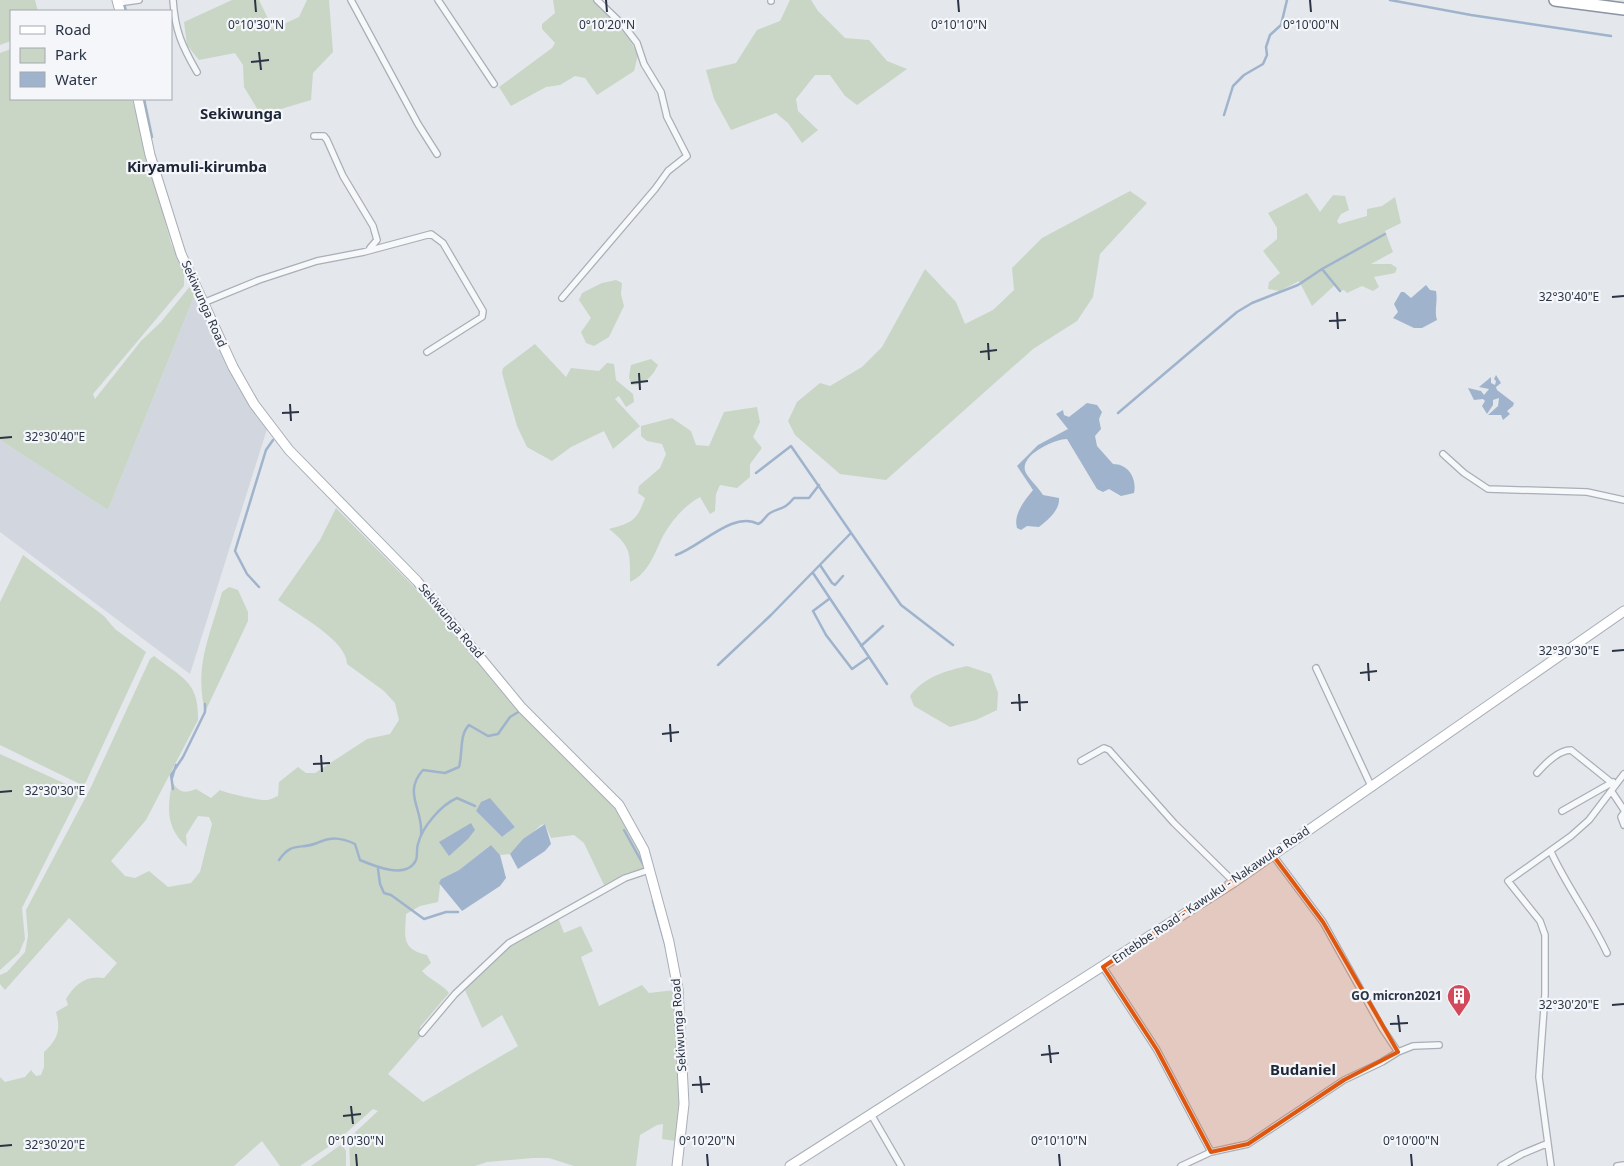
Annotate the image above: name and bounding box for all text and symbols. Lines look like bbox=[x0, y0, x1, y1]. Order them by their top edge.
legend bbox=[10, 10, 172, 100]
text: 0°10'30"N bbox=[228, 16, 284, 33]
text: 0°10'20"N bbox=[579, 16, 635, 33]
text: 0°10'10"N bbox=[931, 16, 987, 33]
text: 0°10'00"N bbox=[1283, 16, 1339, 33]
text: Road bbox=[55, 19, 91, 39]
text: Park bbox=[55, 44, 87, 64]
text: Water bbox=[55, 69, 97, 89]
district label: Sekiwunga bbox=[200, 103, 282, 123]
district label: Kiryamuli-kirumba bbox=[127, 156, 267, 176]
street label: Sekiwunga Road bbox=[178, 258, 231, 350]
text: 32°30'40"E bbox=[1539, 288, 1599, 305]
text: 32°30'40"E bbox=[25, 428, 85, 445]
street label: Sekiwunga Road bbox=[415, 580, 488, 662]
text: 32°30'30"E bbox=[1539, 642, 1599, 659]
text: 32°30'30"E bbox=[25, 782, 85, 799]
street label: Entebbe Road - Kawuku - Nakawuka Road bbox=[1109, 822, 1313, 967]
street label: Sekiwunga Road bbox=[667, 978, 690, 1072]
building icon: GO micron2021 bbox=[1446, 983, 1472, 1017]
place label: GO micron2021 bbox=[1351, 987, 1442, 1004]
text: 32°30'20"E bbox=[1539, 996, 1599, 1013]
district label: Budaniel bbox=[1270, 1059, 1336, 1079]
text: 0°10'30"N bbox=[328, 1132, 384, 1149]
text: 0°10'20"N bbox=[679, 1132, 735, 1149]
text: 0°10'10"N bbox=[1031, 1132, 1087, 1149]
text: 0°10'00"N bbox=[1383, 1132, 1439, 1149]
text: 32°30'20"E bbox=[25, 1136, 85, 1153]

